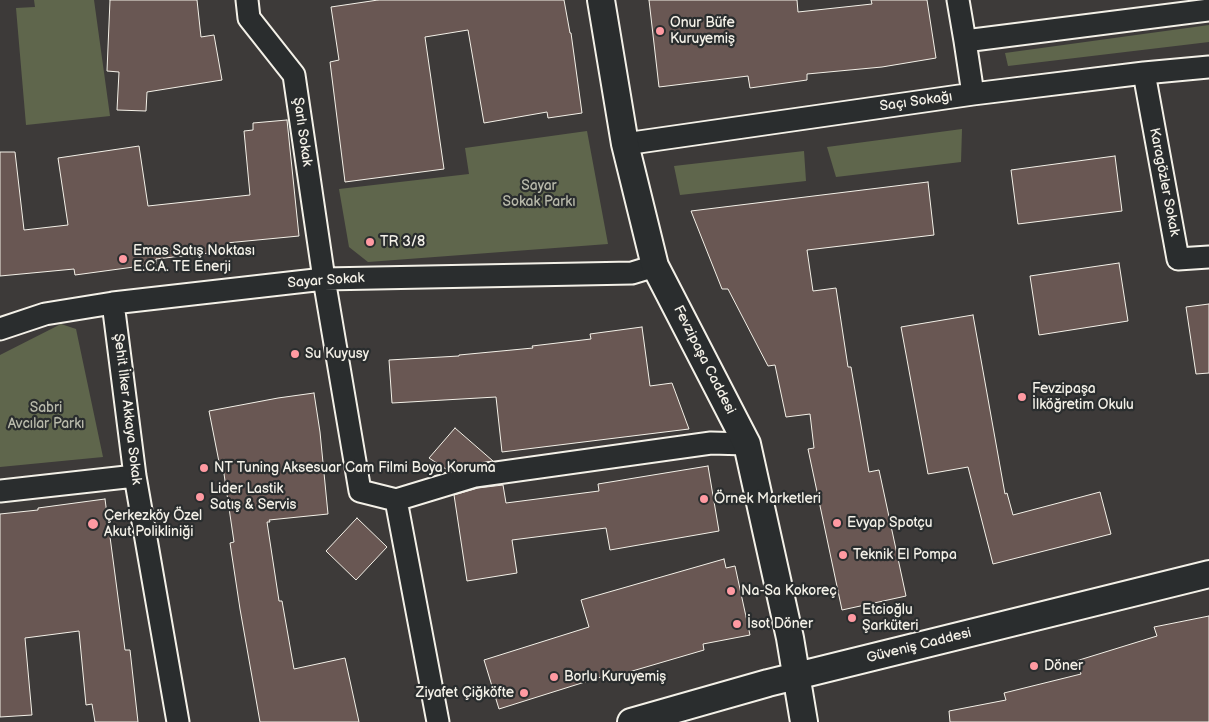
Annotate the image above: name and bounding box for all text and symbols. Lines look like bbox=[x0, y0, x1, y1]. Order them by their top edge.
place label: Onur Büfe Kuruyemiş bbox=[670, 15, 735, 48]
marker: Onur Büfe Kuruyemiş bbox=[654, 25, 666, 37]
street label: Saçı Sokağı bbox=[879, 89, 953, 115]
street label: Şarlı Sokak bbox=[289, 96, 315, 168]
street label: Karagözler Sokak bbox=[1145, 126, 1183, 238]
park label: Sayar Sokak Parkı bbox=[502, 178, 576, 210]
place label: TR 3/8 bbox=[380, 234, 425, 250]
marker: TR 3/8 bbox=[364, 236, 376, 248]
place label: Emas Satış Noktası E.C.A. TE Enerji bbox=[133, 243, 255, 276]
marker: Emas Satış Noktası E.C.A. TE Enerji bbox=[117, 253, 129, 265]
street label: Sayar Sokak bbox=[287, 270, 365, 292]
street label: Fevzipaşa Caddesi bbox=[669, 303, 739, 417]
street label: Şehit İlker Akkaya Sokak bbox=[109, 332, 145, 486]
place label: Su Kuyusy bbox=[305, 346, 369, 362]
marker: Su Kuyusy bbox=[289, 348, 301, 360]
place label: Fevzipaşa İlköğretim Okulu bbox=[1032, 381, 1134, 414]
marker: Fevzipaşa İlköğretim Okulu bbox=[1016, 391, 1028, 403]
park label: Sabri Avcılar Parkı bbox=[8, 400, 84, 432]
place label: NT Tuning Aksesuar Cam Filmi Boya Koruma bbox=[214, 460, 496, 476]
marker: NT Tuning Aksesuar Cam Filmi Boya Koruma bbox=[198, 462, 210, 474]
place label: Lider Lastik Satış & Servis bbox=[210, 481, 297, 514]
marker: Lider Lastik Satış & Servis bbox=[194, 491, 206, 503]
place label: Örnek Marketleri bbox=[714, 491, 821, 507]
marker: Örnek Marketleri bbox=[698, 493, 710, 505]
place label: Çerkezköy Özel Akut Polikliniği bbox=[104, 508, 202, 540]
place label: Evyap Spotçu bbox=[847, 515, 933, 531]
marker: Çerkezköy Özel Akut Polikliniği bbox=[86, 517, 100, 531]
marker: Evyap Spotçu bbox=[831, 517, 843, 529]
place label: Teknik El Pompa bbox=[853, 547, 957, 563]
marker: Teknik El Pompa bbox=[837, 549, 849, 561]
place label: Na-Sa Kokoreç bbox=[741, 583, 837, 599]
marker: Na-Sa Kokoreç bbox=[725, 585, 737, 597]
place label: Etcioğlu Şarküteri bbox=[862, 602, 919, 634]
marker: Etcioğlu Şarküteri bbox=[846, 612, 858, 624]
place label: İsot Döner bbox=[747, 616, 813, 632]
marker: İsot Döner bbox=[731, 618, 743, 630]
street label: Güveniş Caddesi bbox=[865, 625, 973, 667]
place label: Döner bbox=[1044, 658, 1083, 674]
marker: Döner bbox=[1028, 660, 1040, 672]
place label: Borlu Kuruyemiş bbox=[564, 669, 666, 685]
marker: Borlu Kuruyemiş bbox=[548, 671, 560, 683]
place label: Ziyafet Çiğköfte bbox=[416, 685, 514, 701]
marker: Ziyafet Çiğköfte bbox=[518, 687, 530, 699]

